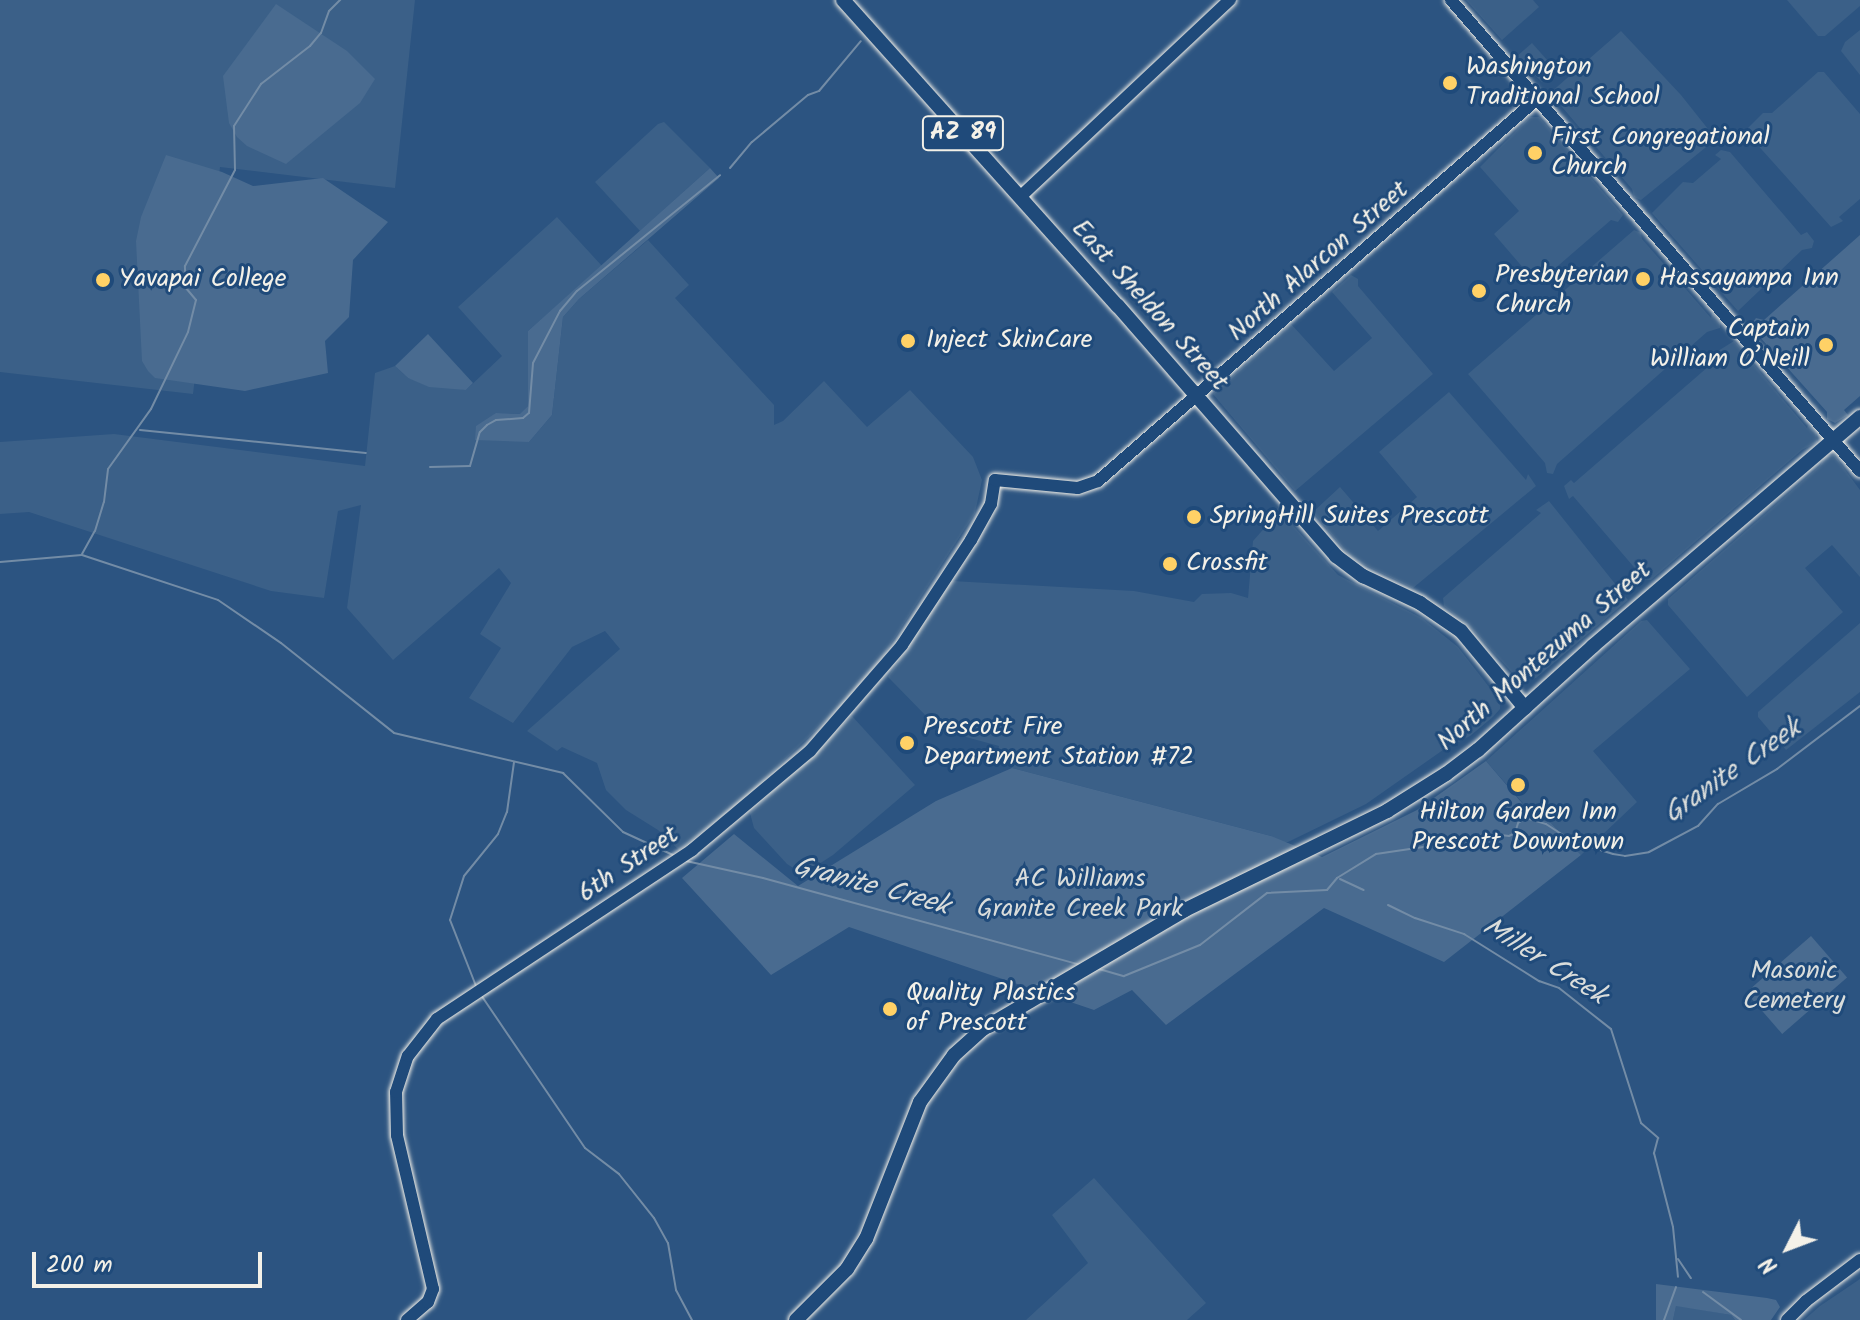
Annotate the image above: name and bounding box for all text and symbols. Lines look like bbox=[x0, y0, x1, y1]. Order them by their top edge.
place label: Washington Traditional School bbox=[1466, 52, 1660, 114]
marker: Washington Traditional School bbox=[1441, 74, 1459, 92]
road number: AZ 89 bbox=[921, 113, 1005, 153]
place label: First Congregational Church bbox=[1551, 122, 1770, 184]
marker: First Congregational Church bbox=[1526, 144, 1544, 162]
street label: North Alarcon Street bbox=[1222, 175, 1416, 349]
street label: East Sheldon Street bbox=[1064, 214, 1234, 398]
place label: Presbyterian Church bbox=[1495, 260, 1629, 322]
place label: Hassayampa Inn bbox=[1659, 263, 1839, 295]
place label: Yavapai College bbox=[119, 264, 286, 296]
marker: Hassayampa Inn bbox=[1634, 270, 1652, 288]
marker: Yavapai College bbox=[94, 271, 112, 289]
marker: Presbyterian Church bbox=[1470, 282, 1488, 300]
place label: Captain William O’Neill bbox=[1650, 314, 1810, 376]
place label: Inject SkinCare bbox=[926, 325, 1092, 357]
marker: Inject SkinCare bbox=[897, 330, 919, 352]
marker: Captain William O’Neill bbox=[1817, 336, 1835, 354]
place label: SpringHill Suites Prescott bbox=[1210, 501, 1489, 533]
marker: SpringHill Suites Prescott bbox=[1185, 508, 1203, 526]
place label: Crossfit bbox=[1186, 548, 1268, 580]
marker: Crossfit bbox=[1161, 555, 1179, 573]
street label: North Montezuma Street bbox=[1432, 556, 1658, 758]
place label: Prescott Fire Department Station #72 bbox=[923, 712, 1194, 774]
water label: Granite Creek bbox=[1658, 712, 1808, 832]
marker: Prescott Fire Department Station #72 bbox=[898, 734, 916, 752]
marker: Hilton Garden Inn Prescott Downtown bbox=[1509, 776, 1527, 794]
place label: Hilton Garden Inn Prescott Downtown bbox=[1412, 797, 1624, 858]
street label: 6th Street bbox=[573, 820, 685, 910]
water label: Granite Creek bbox=[789, 850, 953, 924]
park label: AC Williams Granite Creek Park bbox=[977, 864, 1183, 926]
water label: Miller Creek bbox=[1476, 911, 1612, 1013]
park label: Masonic Cemetery bbox=[1743, 956, 1845, 1018]
place label: Quality Plastics of Prescott bbox=[906, 978, 1075, 1040]
marker: Quality Plastics of Prescott bbox=[881, 1000, 899, 1018]
north arrow bbox=[1748, 1208, 1828, 1288]
scale bar bbox=[36, 1236, 266, 1286]
text: 200 m bbox=[46, 1246, 113, 1285]
text: N bbox=[1752, 1248, 1787, 1281]

